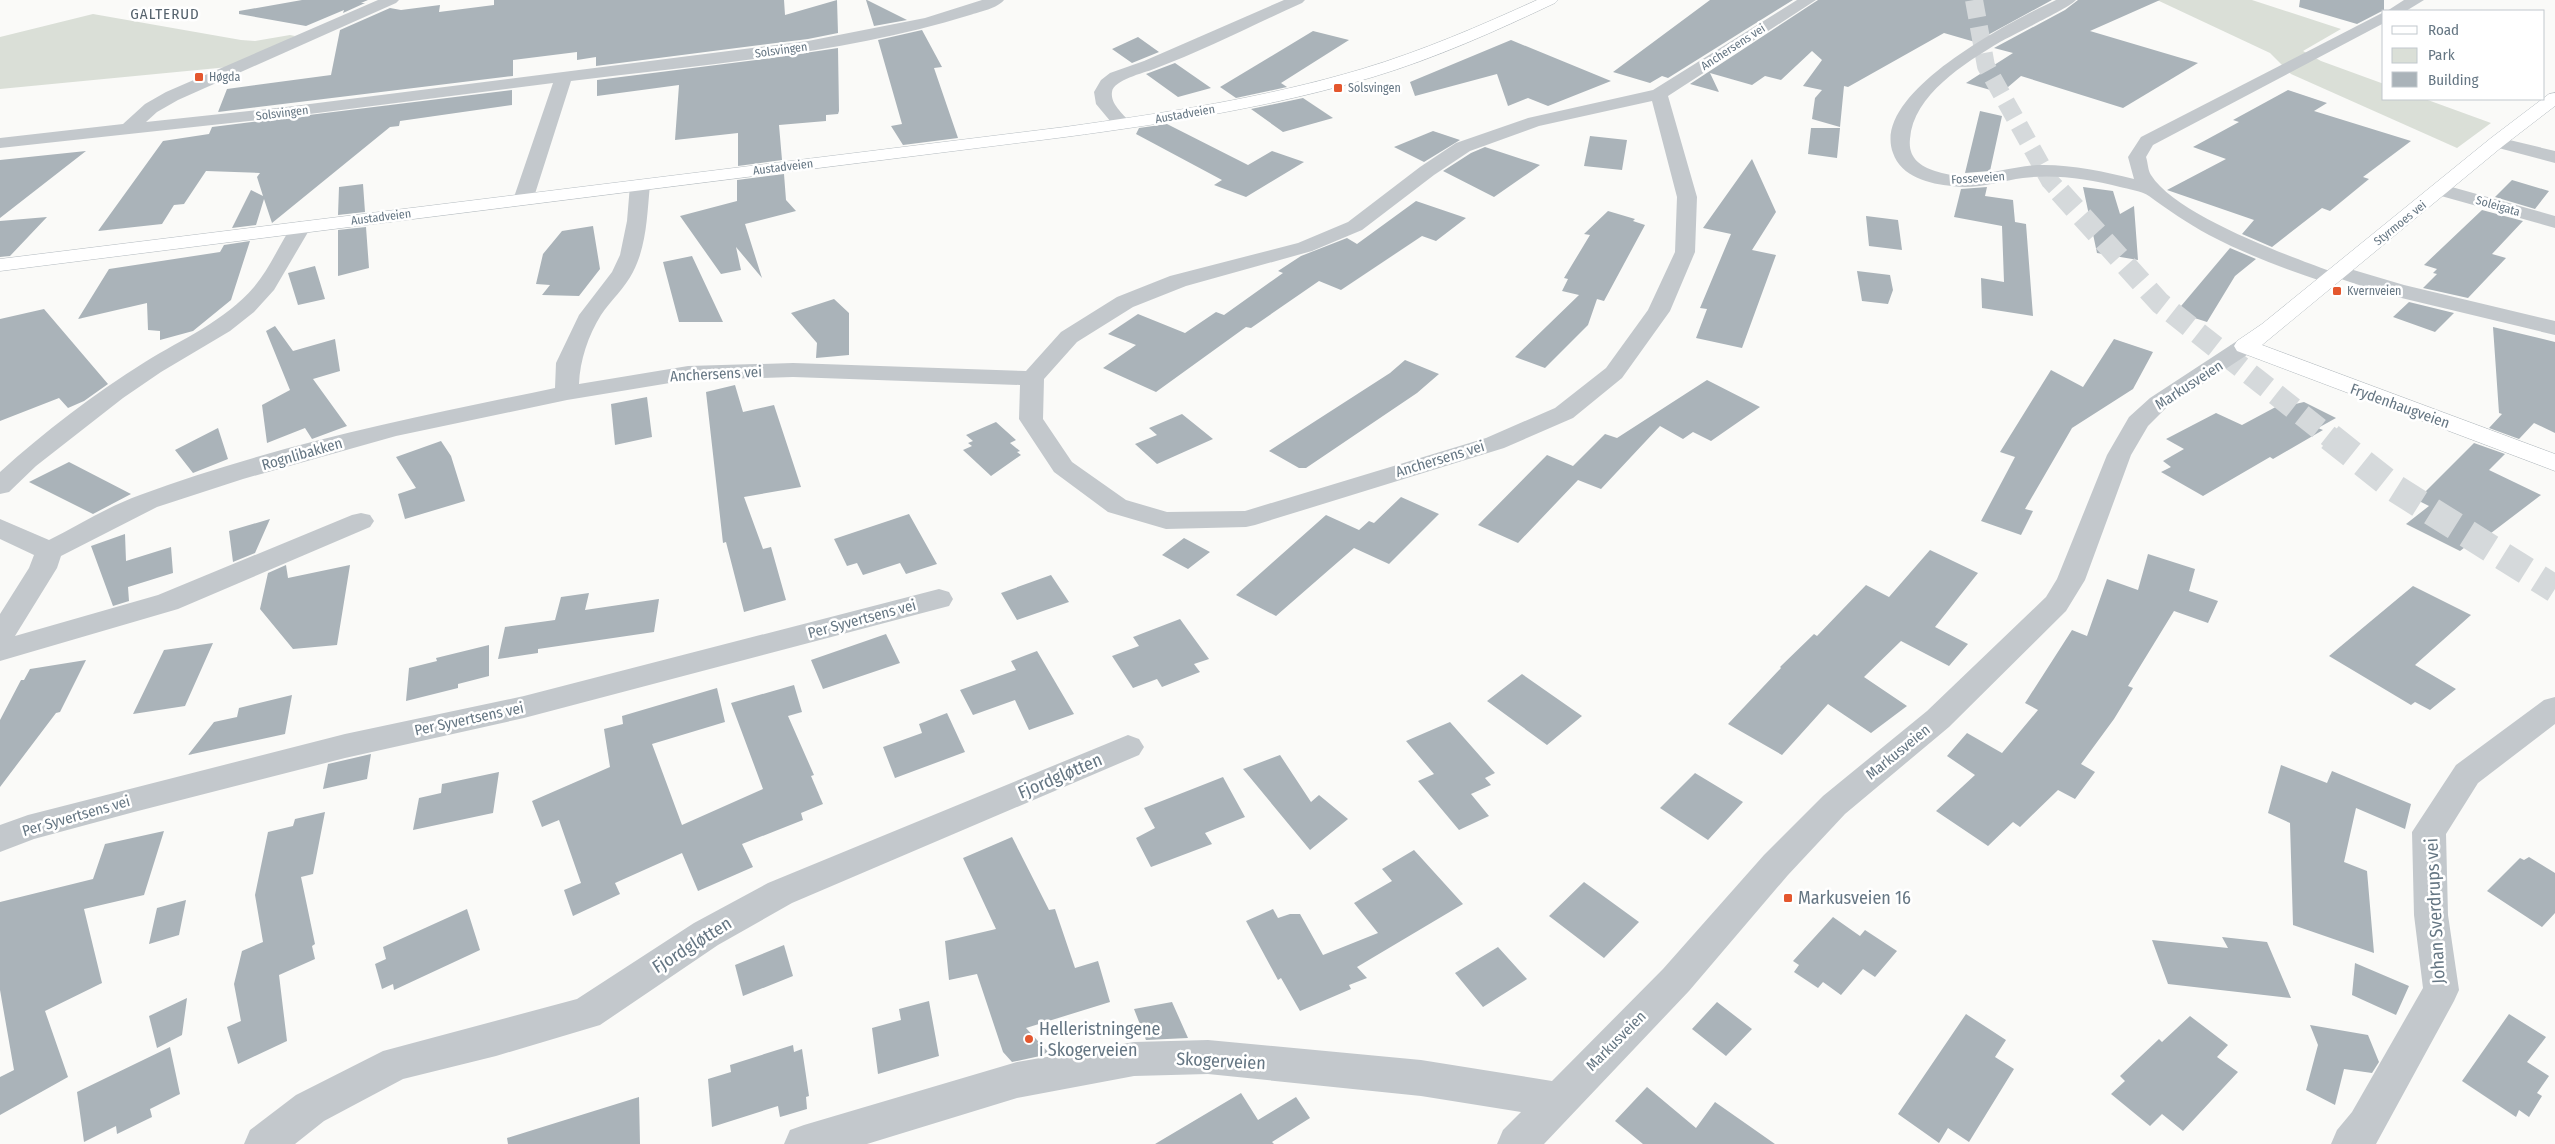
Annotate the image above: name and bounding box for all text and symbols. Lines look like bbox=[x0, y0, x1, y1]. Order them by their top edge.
district label: GALTERUD bbox=[130, 5, 200, 23]
legend bbox=[2382, 10, 2545, 100]
street label: Anchersens vei bbox=[1698, 21, 1768, 73]
text: Road bbox=[2428, 21, 2459, 39]
street label: Solsvingen bbox=[754, 39, 808, 61]
text: Park bbox=[2428, 46, 2455, 64]
place label: Høgda bbox=[209, 70, 240, 84]
marker: Høgda bbox=[193, 71, 205, 83]
text: Building bbox=[2428, 71, 2479, 89]
place label: Solsvingen bbox=[1348, 81, 1401, 95]
marker: Solsvingen bbox=[1332, 82, 1344, 94]
street label: Austadveien bbox=[1154, 102, 1216, 126]
street label: Solsvingen bbox=[255, 103, 309, 123]
street label: Austadveien bbox=[752, 156, 814, 178]
street label: Fosseveien bbox=[1951, 169, 2005, 187]
street label: Soleigata bbox=[2474, 193, 2522, 219]
street label: Styrmoes vei bbox=[2371, 198, 2429, 248]
street label: Austadveien bbox=[350, 206, 412, 228]
place label: Kvernveien bbox=[2347, 284, 2401, 298]
marker: Kvernveien bbox=[2331, 285, 2343, 297]
street label: Markusveien bbox=[2152, 356, 2226, 414]
street label: Anchersens vei bbox=[670, 363, 762, 385]
street label: Frydenhaugveien bbox=[2348, 380, 2452, 432]
street label: Rognlibakken bbox=[260, 434, 344, 474]
street label: Anchersens vei bbox=[1393, 437, 1487, 481]
street label: Per Syvertsens vei bbox=[806, 596, 918, 642]
street label: Per Syvertsens vei bbox=[413, 699, 525, 739]
street label: Markusveien bbox=[1862, 721, 1934, 783]
street label: Fjordgløtten bbox=[1015, 748, 1105, 804]
street label: Per Syvertsens vei bbox=[20, 792, 132, 840]
street label: Johan Sverdrups vei bbox=[2420, 838, 2450, 984]
place label: Markusveien 16 bbox=[1798, 887, 1911, 909]
marker: Markusveien 16 bbox=[1782, 892, 1794, 904]
street label: Fjordgløtten bbox=[648, 912, 736, 978]
street label: Markusveien bbox=[1582, 1007, 1650, 1075]
place label: Helleristningene i Skogerveien bbox=[1039, 1018, 1161, 1061]
marker: Helleristningene i Skogerveien bbox=[1023, 1033, 1035, 1045]
street label: Skogerveien bbox=[1176, 1048, 1266, 1074]

